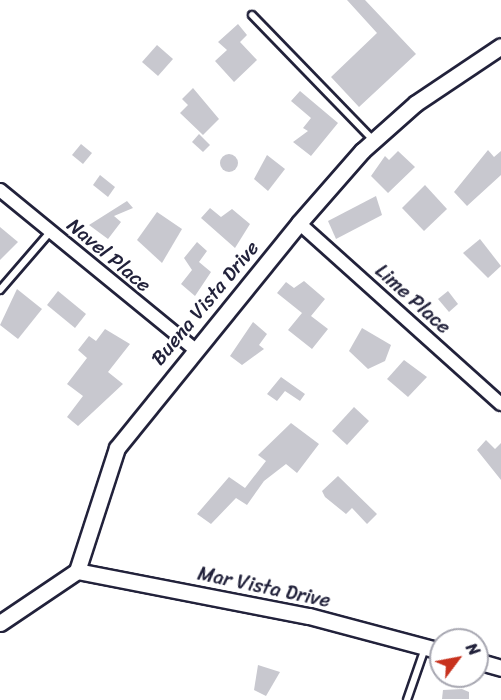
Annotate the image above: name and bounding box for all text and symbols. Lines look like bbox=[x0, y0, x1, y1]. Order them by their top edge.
street label: Navel Place bbox=[62, 213, 156, 297]
street label: Buena Vista Drive bbox=[146, 236, 264, 370]
street label: Lime Place bbox=[370, 259, 456, 339]
street label: Mar Vista Drive bbox=[195, 561, 333, 613]
north arrow bbox=[429, 628, 489, 688]
text: N bbox=[458, 637, 488, 662]

